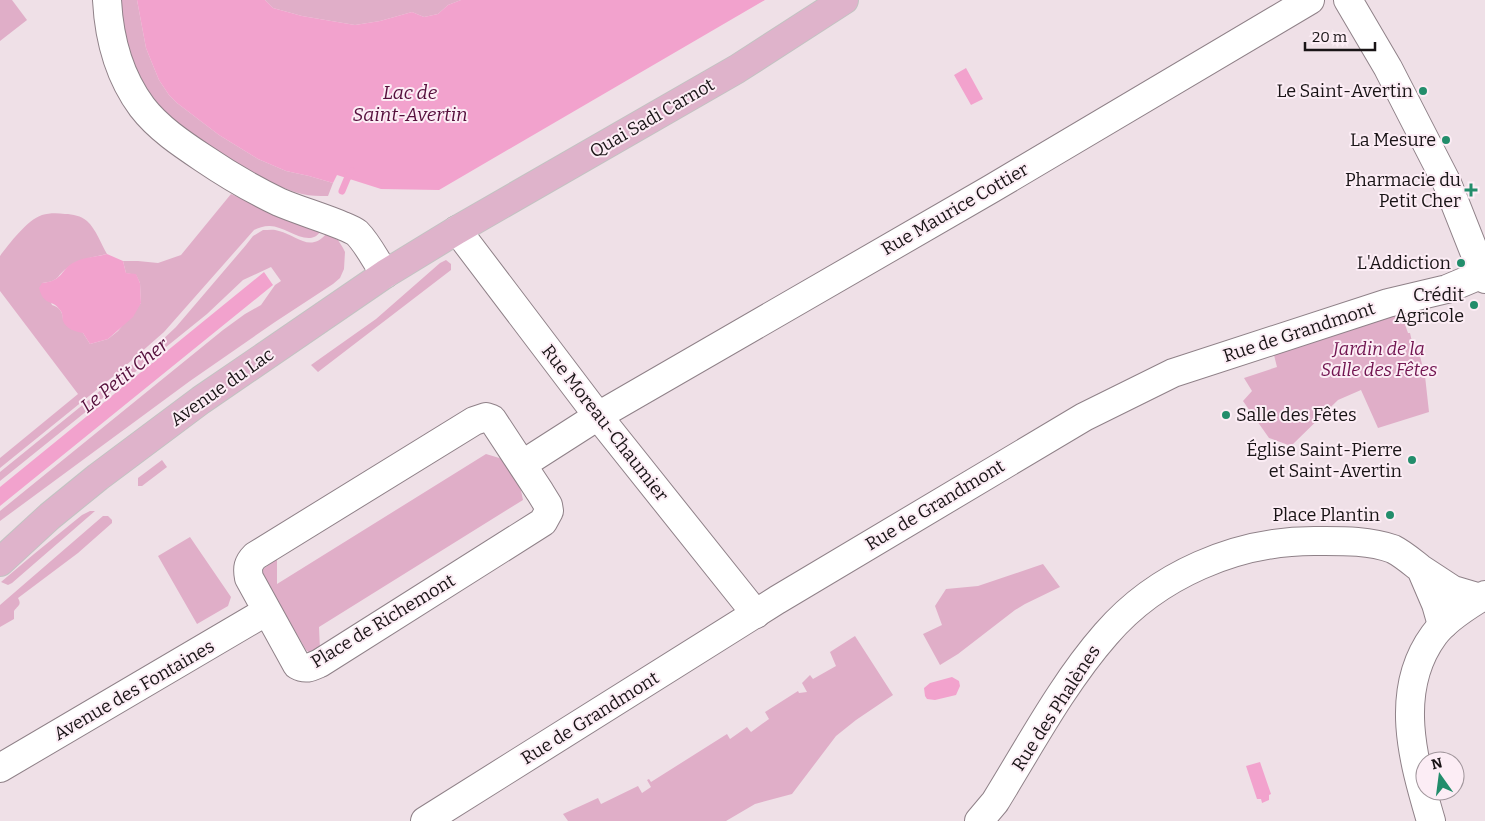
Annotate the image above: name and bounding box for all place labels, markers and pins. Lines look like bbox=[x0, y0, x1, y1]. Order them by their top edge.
place label: Le Saint-Avertin bbox=[1276, 80, 1414, 102]
marker: Le Saint-Avertin bbox=[1417, 85, 1429, 97]
place label: La Mesure bbox=[1350, 129, 1436, 151]
marker: La Mesure bbox=[1440, 134, 1452, 146]
place label: Pharmacie du Petit Cher bbox=[1345, 169, 1461, 212]
marker: Pharmacie du Petit Cher bbox=[1465, 184, 1477, 196]
place label: L'Addiction bbox=[1357, 252, 1452, 274]
marker: L'Addiction bbox=[1455, 257, 1467, 269]
place label: Crédit Agricole bbox=[1395, 284, 1464, 327]
marker: Crédit Agricole bbox=[1468, 299, 1480, 311]
place label: Salle des Fêtes bbox=[1236, 404, 1357, 426]
marker: Salle des Fêtes bbox=[1220, 409, 1232, 421]
place label: Église Saint-Pierre et Saint-Avertin bbox=[1246, 438, 1403, 482]
marker: Église Saint-Pierre et Saint-Avertin bbox=[1406, 454, 1418, 466]
place label: Place Plantin bbox=[1272, 504, 1381, 526]
marker: Place Plantin bbox=[1384, 509, 1396, 521]

